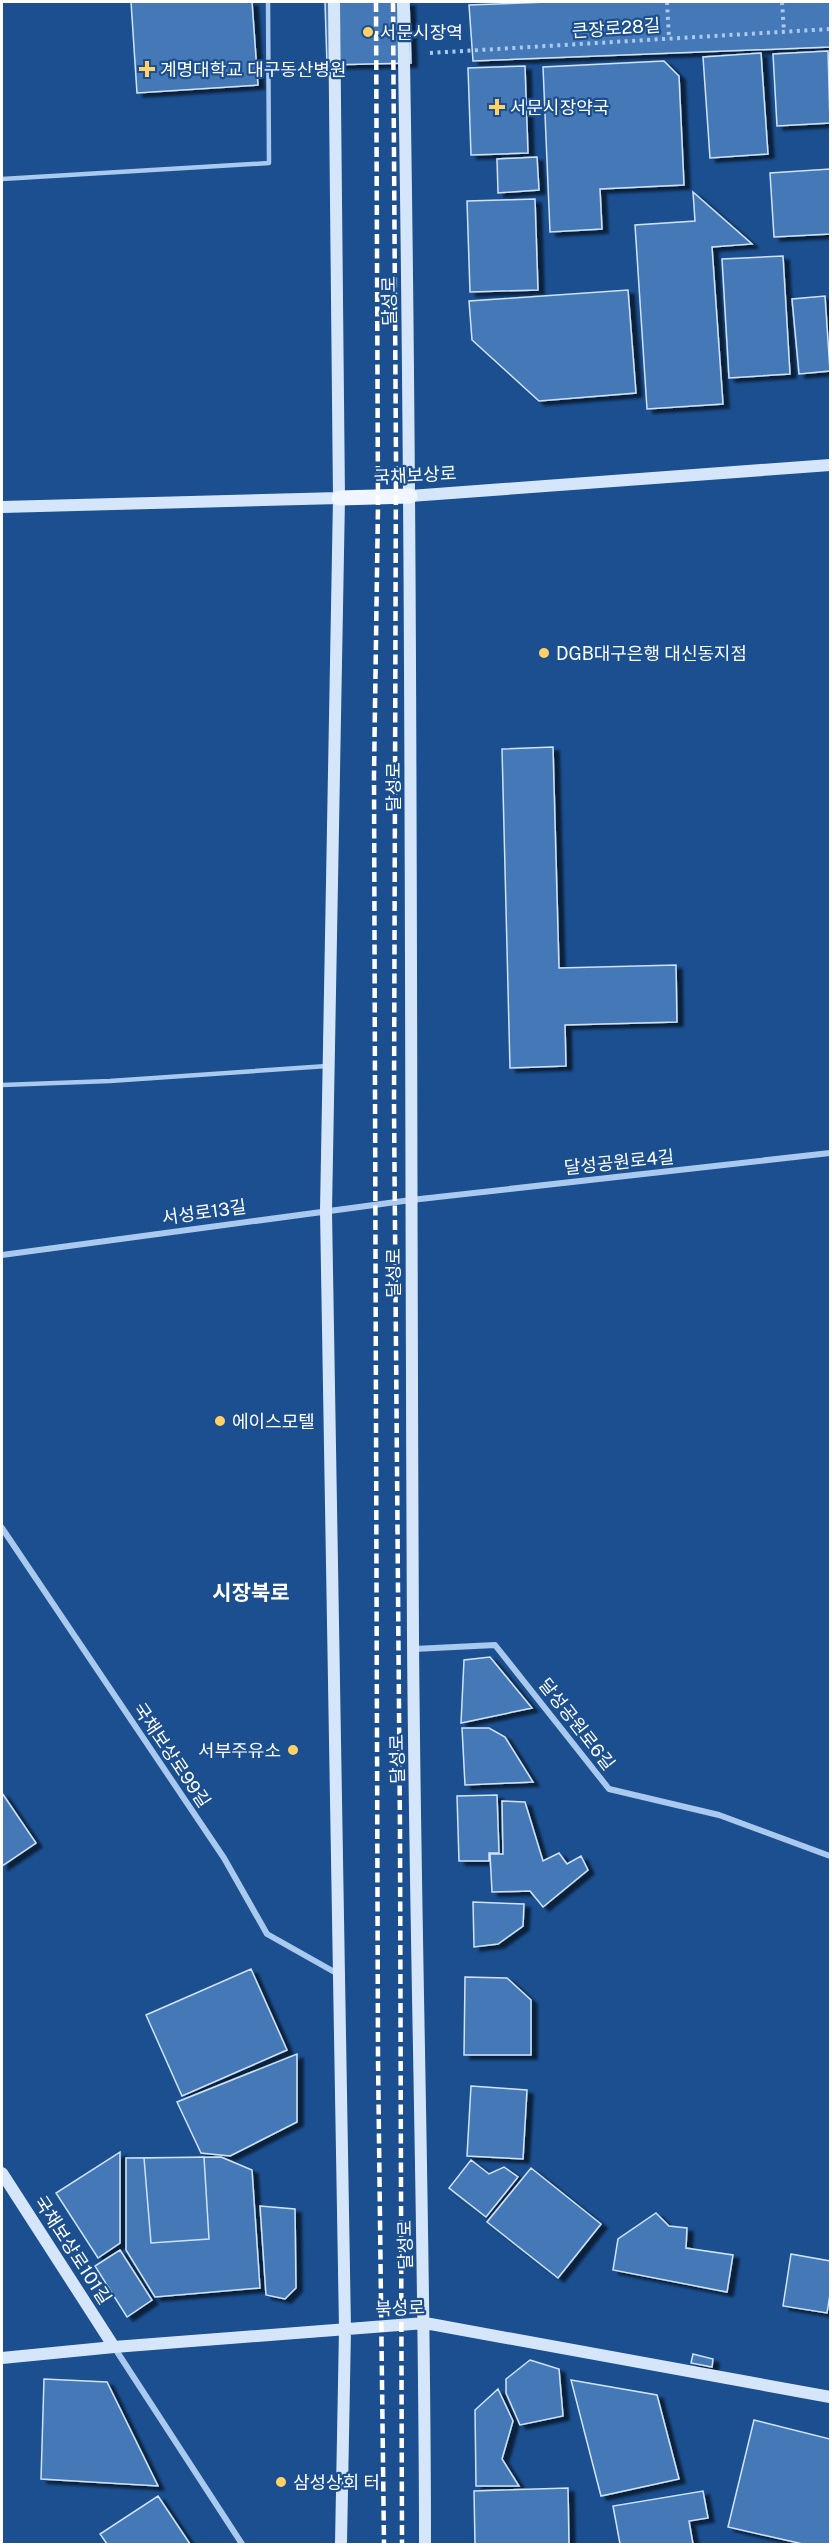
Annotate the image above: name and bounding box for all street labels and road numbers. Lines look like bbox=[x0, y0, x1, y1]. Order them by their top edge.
street label: 큰장로28길 bbox=[571, 14, 661, 42]
street label: 달성로 bbox=[378, 276, 400, 326]
street label: 국채보상로 bbox=[373, 462, 457, 488]
street label: 달성로 bbox=[383, 762, 404, 812]
street label: 달성공원로4길 bbox=[563, 1146, 675, 1178]
street label: 서성로13길 bbox=[160, 1196, 248, 1228]
street label: 달성로 bbox=[383, 1248, 404, 1298]
street label: 달성공원로6길 bbox=[535, 1674, 619, 1774]
street label: 국채보상로99길 bbox=[129, 1699, 215, 1811]
street label: 달성로 bbox=[386, 1734, 408, 1784]
street label: 국채보상로101길 bbox=[30, 2192, 116, 2308]
street label: 달성로 bbox=[394, 2220, 416, 2270]
street label: 북성로 bbox=[375, 2297, 425, 2319]

